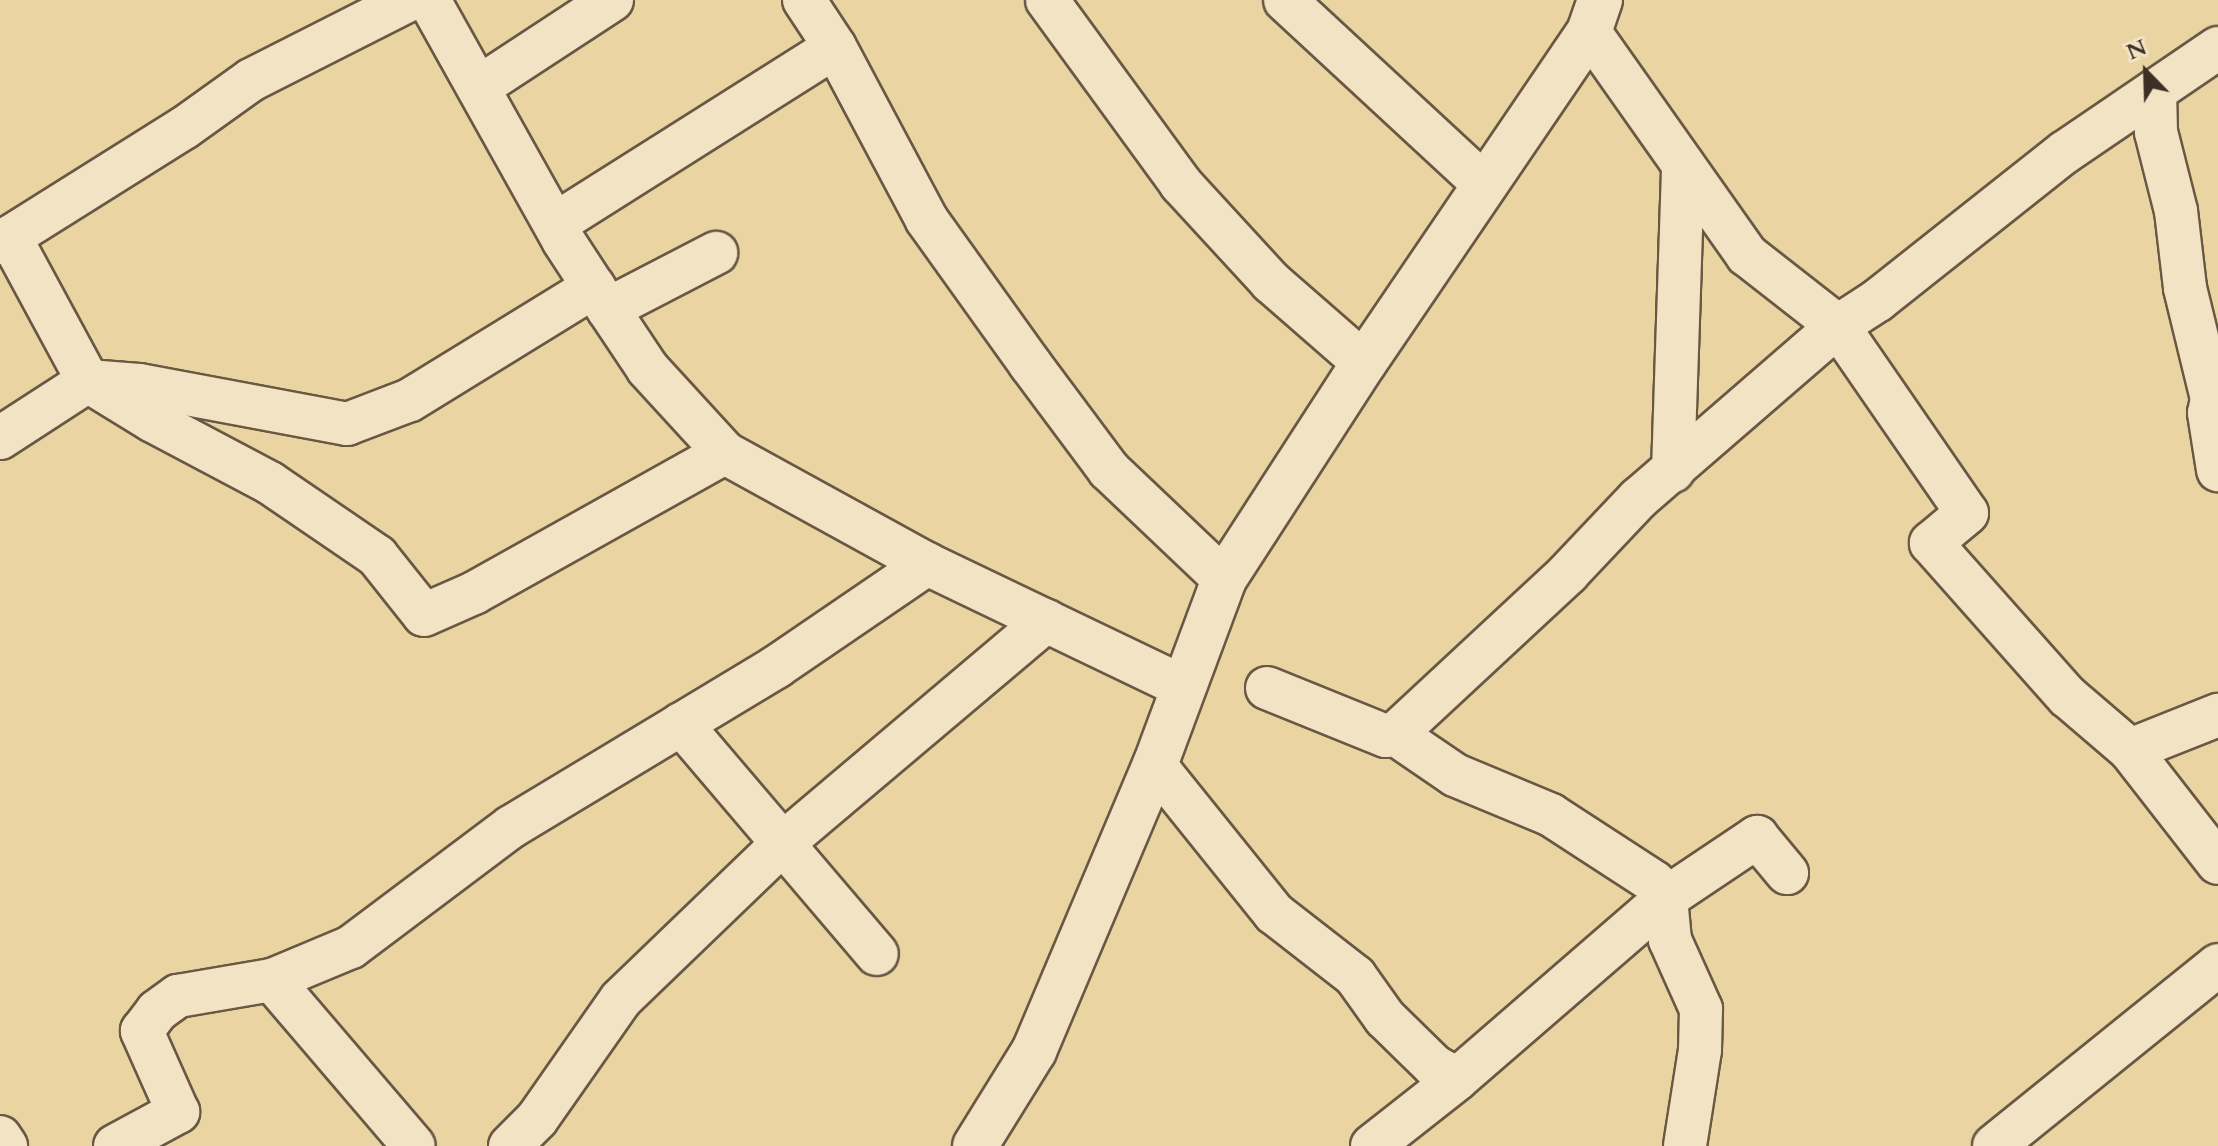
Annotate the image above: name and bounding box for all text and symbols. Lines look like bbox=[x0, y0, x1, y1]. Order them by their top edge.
north arrow bbox=[2106, 32, 2186, 112]
text: N bbox=[2122, 32, 2151, 67]

